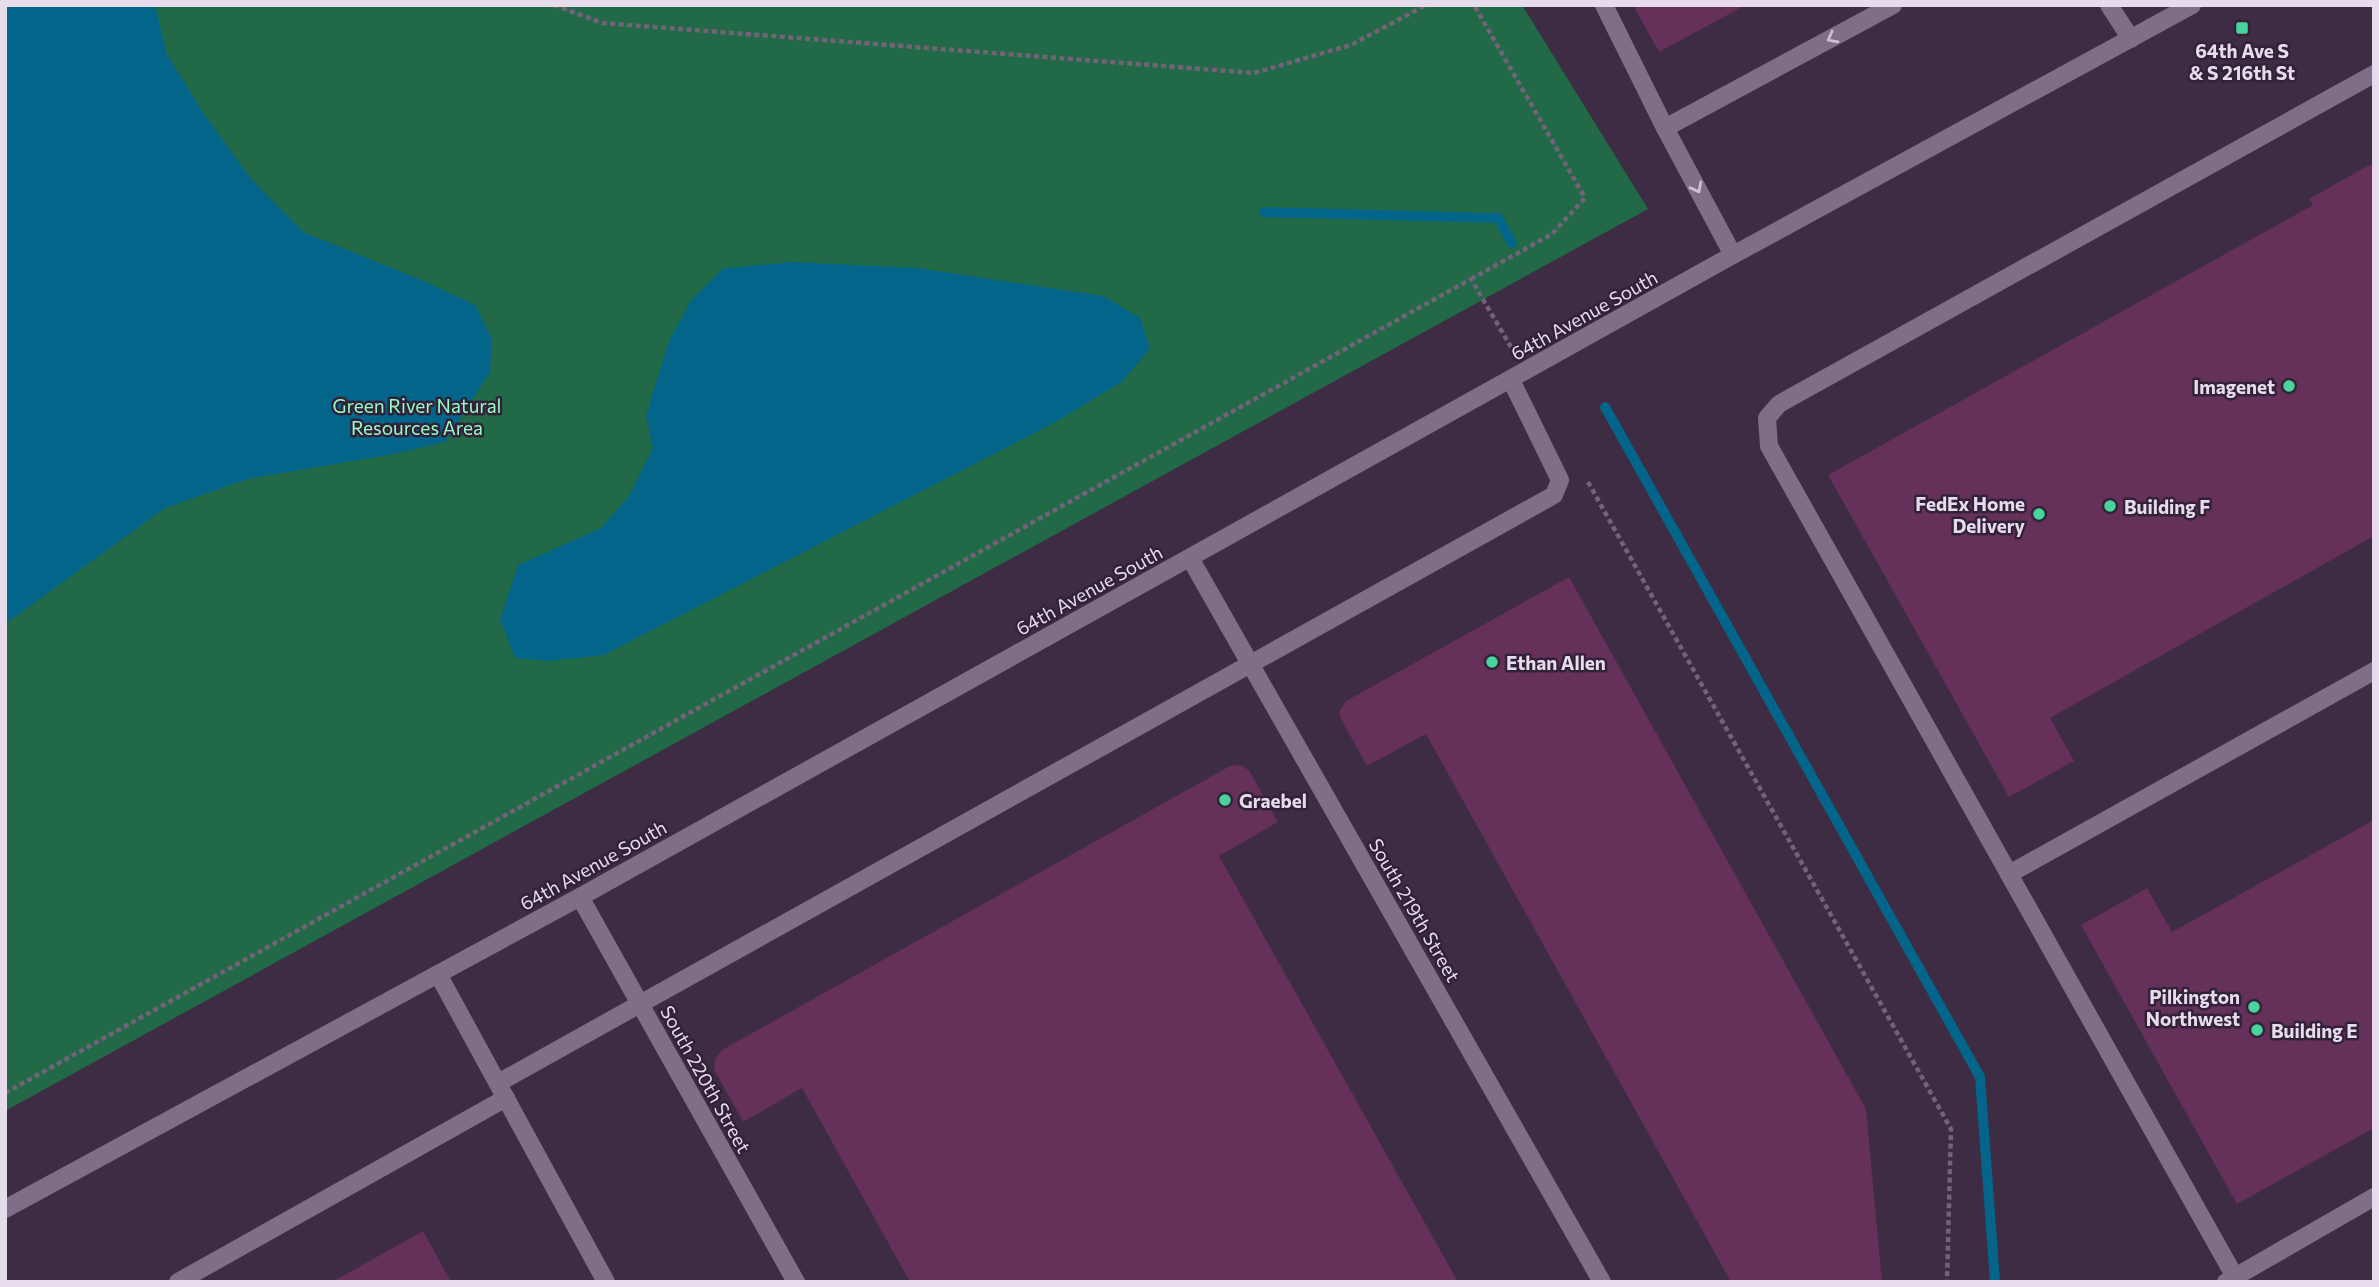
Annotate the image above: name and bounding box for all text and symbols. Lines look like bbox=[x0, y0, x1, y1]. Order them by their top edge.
marker: 64th Ave S & S 216th St bbox=[2234, 20, 2250, 36]
one-way arrow bbox=[1827, 29, 1840, 43]
place label: 64th Ave S & S 216th St bbox=[2189, 39, 2295, 84]
one-way arrow bbox=[1689, 181, 1702, 194]
street label: 64th Avenue South bbox=[1507, 265, 1661, 365]
place label: Imagenet bbox=[2193, 375, 2275, 398]
marker: Imagenet bbox=[2281, 378, 2297, 394]
park label: Green River Natural Resources Area bbox=[333, 394, 501, 439]
place label: FedEx Home Delivery bbox=[1915, 492, 2026, 537]
place label: Building F bbox=[2124, 495, 2210, 518]
marker: Building F bbox=[2102, 498, 2118, 514]
marker: FedEx Home Delivery bbox=[2031, 506, 2047, 522]
street label: 64th Avenue South bbox=[1012, 540, 1166, 640]
place label: Ethan Allen bbox=[1506, 651, 1606, 674]
marker: Ethan Allen bbox=[1484, 654, 1500, 670]
place label: Graebel bbox=[1239, 789, 1307, 812]
marker: Graebel bbox=[1217, 792, 1233, 808]
street label: 64th Avenue South bbox=[516, 815, 670, 915]
street label: South 219th Street bbox=[1365, 834, 1465, 986]
place label: Pilkington Northwest bbox=[2146, 985, 2240, 1030]
marker: Pilkington Northwest bbox=[2246, 999, 2262, 1015]
street label: South 220th Street bbox=[656, 1001, 756, 1157]
place label: Building E bbox=[2271, 1019, 2358, 1042]
marker: Building E bbox=[2249, 1022, 2265, 1038]

